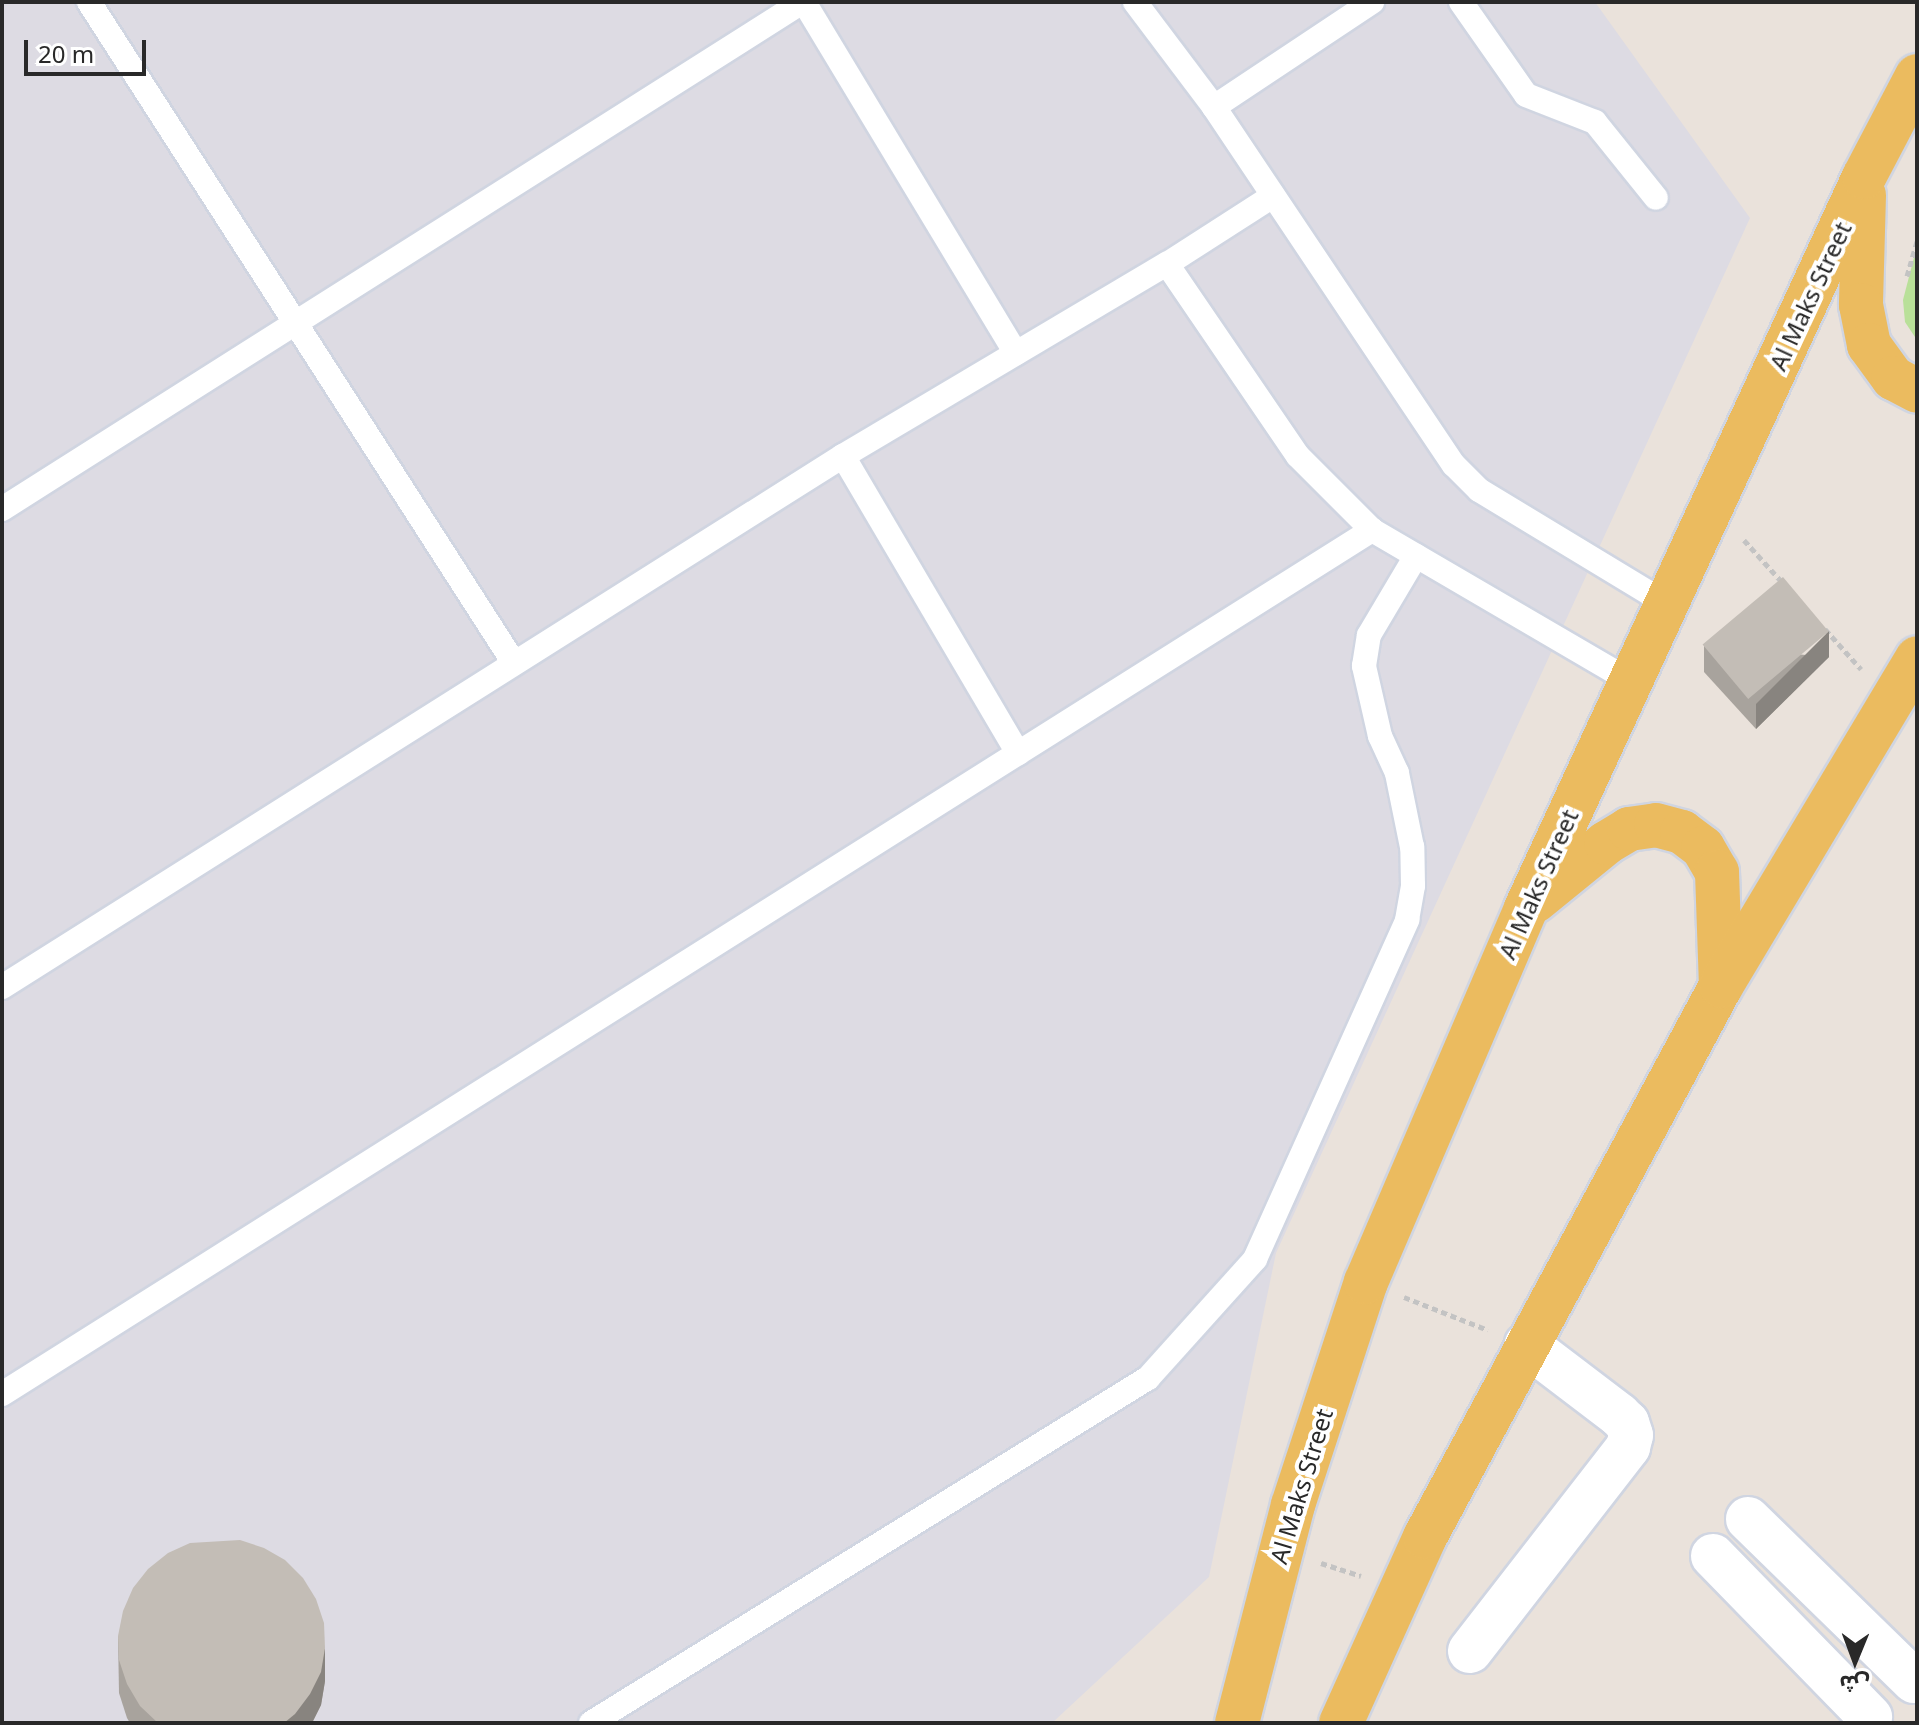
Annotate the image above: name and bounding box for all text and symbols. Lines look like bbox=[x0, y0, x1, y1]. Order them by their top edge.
scale bar bbox=[28, 24, 150, 74]
text: 20 m bbox=[38, 37, 94, 70]
street label: Al Maks Street bbox=[1763, 217, 1857, 375]
street label: Al Maks Street bbox=[1492, 805, 1584, 963]
street label: Al Maks Street bbox=[1264, 1405, 1338, 1567]
north arrow bbox=[1815, 1621, 1895, 1701]
text: ش bbox=[1839, 1670, 1870, 1700]

